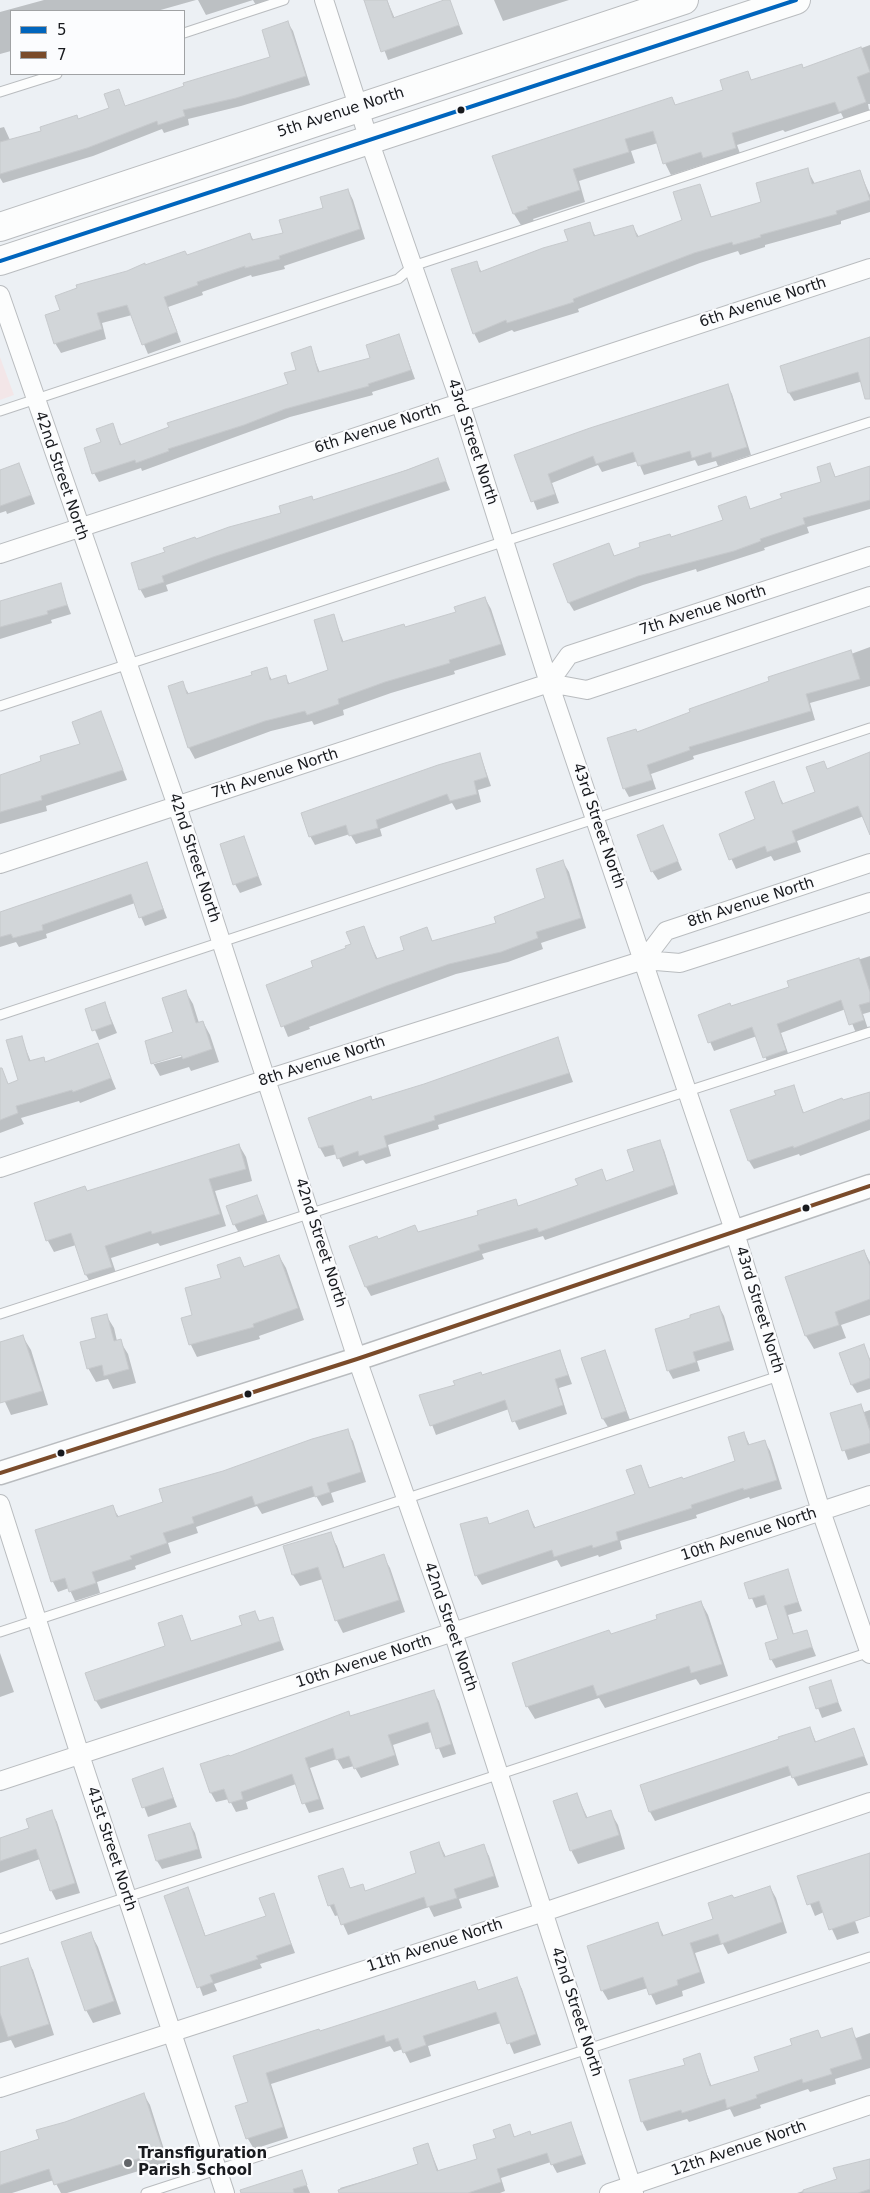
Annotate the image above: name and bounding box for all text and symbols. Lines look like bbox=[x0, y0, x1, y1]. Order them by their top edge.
legend bbox=[10, 10, 185, 75]
text: 5 bbox=[57, 21, 67, 39]
text: 7 bbox=[57, 46, 67, 64]
street label: 5th Avenue North bbox=[275, 84, 407, 142]
unlabelled marker bbox=[456, 105, 466, 115]
street label: 6th Avenue North bbox=[697, 274, 829, 332]
street label: 43rd Street North bbox=[443, 377, 501, 507]
street label: 6th Avenue North bbox=[312, 400, 444, 458]
street label: 42nd Street North bbox=[30, 409, 92, 543]
street label: 7th Avenue North bbox=[637, 582, 769, 640]
street label: 7th Avenue North bbox=[209, 745, 341, 803]
street label: 43rd Street North bbox=[568, 761, 628, 891]
street label: 42nd Street North bbox=[165, 791, 223, 925]
street label: 8th Avenue North bbox=[685, 874, 817, 932]
street label: 8th Avenue North bbox=[256, 1033, 388, 1091]
street label: 42nd Street North bbox=[291, 1176, 349, 1310]
unlabelled marker bbox=[801, 1203, 811, 1213]
street label: 43rd Street North bbox=[731, 1244, 787, 1376]
unlabelled marker bbox=[243, 1389, 253, 1399]
unlabelled marker bbox=[56, 1448, 66, 1458]
street label: 10th Avenue North bbox=[679, 1505, 819, 1565]
street label: 42nd Street North bbox=[419, 1560, 481, 1694]
street label: 10th Avenue North bbox=[294, 1632, 434, 1692]
street label: 41st Street North bbox=[82, 1784, 140, 1914]
street label: 11th Avenue North bbox=[365, 1916, 505, 1976]
street label: 42nd Street North bbox=[547, 1945, 605, 2079]
street label: 12th Avenue North bbox=[669, 2117, 809, 2181]
place label: Transfiguration Parish School bbox=[138, 2145, 267, 2180]
marker: Transfiguration Parish School bbox=[122, 2157, 134, 2169]

